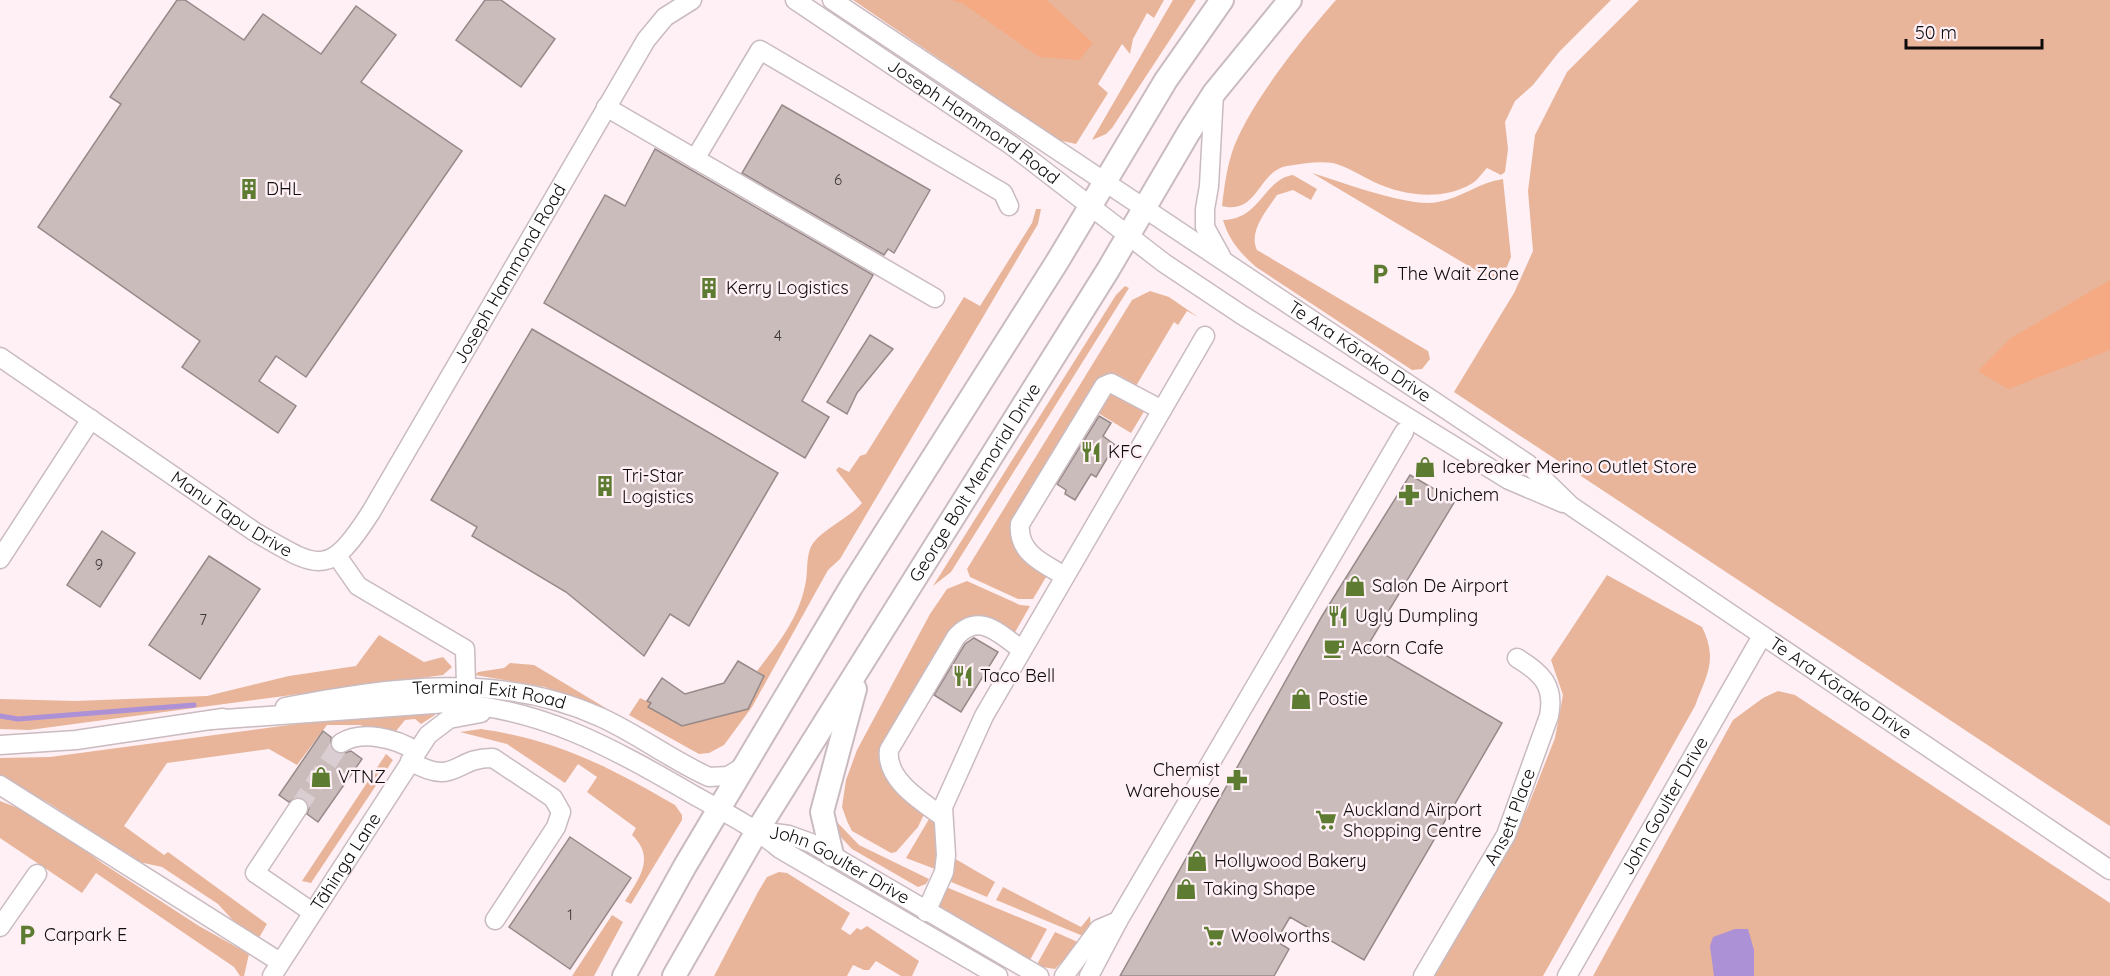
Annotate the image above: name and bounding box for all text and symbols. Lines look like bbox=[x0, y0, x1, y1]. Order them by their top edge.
scale bar bbox=[1906, 12, 2042, 50]
text: 50 m bbox=[1915, 21, 1957, 44]
street label: Joseph Hammond Road bbox=[883, 53, 1064, 189]
house number: 6 bbox=[834, 170, 842, 189]
building icon: DHL bbox=[237, 177, 261, 201]
place label: DHL bbox=[266, 177, 302, 200]
street label: Joseph Hammond Road bbox=[448, 179, 571, 368]
parking icon: The Wait Zone bbox=[1368, 262, 1392, 286]
place label: The Wait Zone bbox=[1397, 262, 1519, 285]
building icon: Kerry Logistics bbox=[697, 276, 721, 300]
place label: Kerry Logistics bbox=[726, 276, 849, 299]
street label: Te Ara Kōrako Drive bbox=[1284, 295, 1436, 407]
house number: 4 bbox=[774, 326, 782, 345]
street label: George Bolt Memorial Drive bbox=[904, 379, 1045, 586]
restaurant icon: KFC bbox=[1079, 440, 1103, 464]
place label: KFC bbox=[1108, 440, 1142, 463]
shop icon: Icebreaker Merino Outlet Store bbox=[1413, 455, 1437, 479]
place label: Icebreaker Merino Outlet Store bbox=[1442, 455, 1697, 478]
place label: Tri-Star Logistics bbox=[622, 464, 694, 508]
street label: Manu Tapu Drive bbox=[167, 466, 296, 562]
building icon: Tri-Star Logistics bbox=[593, 474, 617, 498]
pharmacy icon: Unichem bbox=[1397, 483, 1421, 507]
place label: Unichem bbox=[1426, 483, 1499, 506]
house number: 9 bbox=[95, 555, 103, 574]
shop icon: Salon De Airport bbox=[1343, 574, 1367, 598]
place label: Salon De Airport bbox=[1372, 574, 1509, 597]
restaurant icon: Ugly Dumpling bbox=[1326, 604, 1350, 628]
place label: Ugly Dumpling bbox=[1355, 604, 1478, 627]
house number: 7 bbox=[199, 610, 207, 629]
street label: Te Ara Kōrako Drive bbox=[1765, 631, 1917, 744]
cafe icon: Acorn Cafe bbox=[1322, 636, 1346, 660]
place label: Acorn Cafe bbox=[1351, 636, 1444, 659]
restaurant icon: Taco Bell bbox=[951, 664, 975, 688]
place label: Taco Bell bbox=[980, 664, 1055, 687]
street label: Terminal Exit Road bbox=[411, 675, 569, 714]
shop icon: Postie bbox=[1289, 687, 1313, 711]
place label: Postie bbox=[1318, 687, 1368, 710]
street label: John Goulter Drive bbox=[1615, 732, 1713, 879]
place label: Chemist Warehouse bbox=[1125, 758, 1220, 802]
shop icon: VTNZ bbox=[309, 765, 333, 789]
place label: VTNZ bbox=[338, 765, 386, 788]
street label: Ansett Place bbox=[1479, 765, 1540, 869]
pharmacy icon: Chemist Warehouse bbox=[1225, 768, 1249, 792]
place label: Auckland Airport Shopping Centre bbox=[1343, 798, 1482, 842]
street label: Tāhinga Lane bbox=[305, 808, 386, 915]
supermarket icon: Auckland Airport Shopping Centre bbox=[1314, 808, 1338, 832]
street label: John Goulter Drive bbox=[768, 820, 914, 909]
shop icon: Hollywood Bakery bbox=[1185, 849, 1209, 873]
place label: Hollywood Bakery bbox=[1214, 849, 1366, 872]
shop icon: Taking Shape bbox=[1174, 877, 1198, 901]
place label: Taking Shape bbox=[1203, 877, 1315, 900]
house number: 1 bbox=[567, 905, 573, 924]
parking icon: Carpark E bbox=[15, 923, 39, 947]
place label: Carpark E bbox=[44, 923, 127, 946]
supermarket icon: Woolworths bbox=[1202, 924, 1226, 948]
place label: Woolworths bbox=[1231, 924, 1330, 947]

